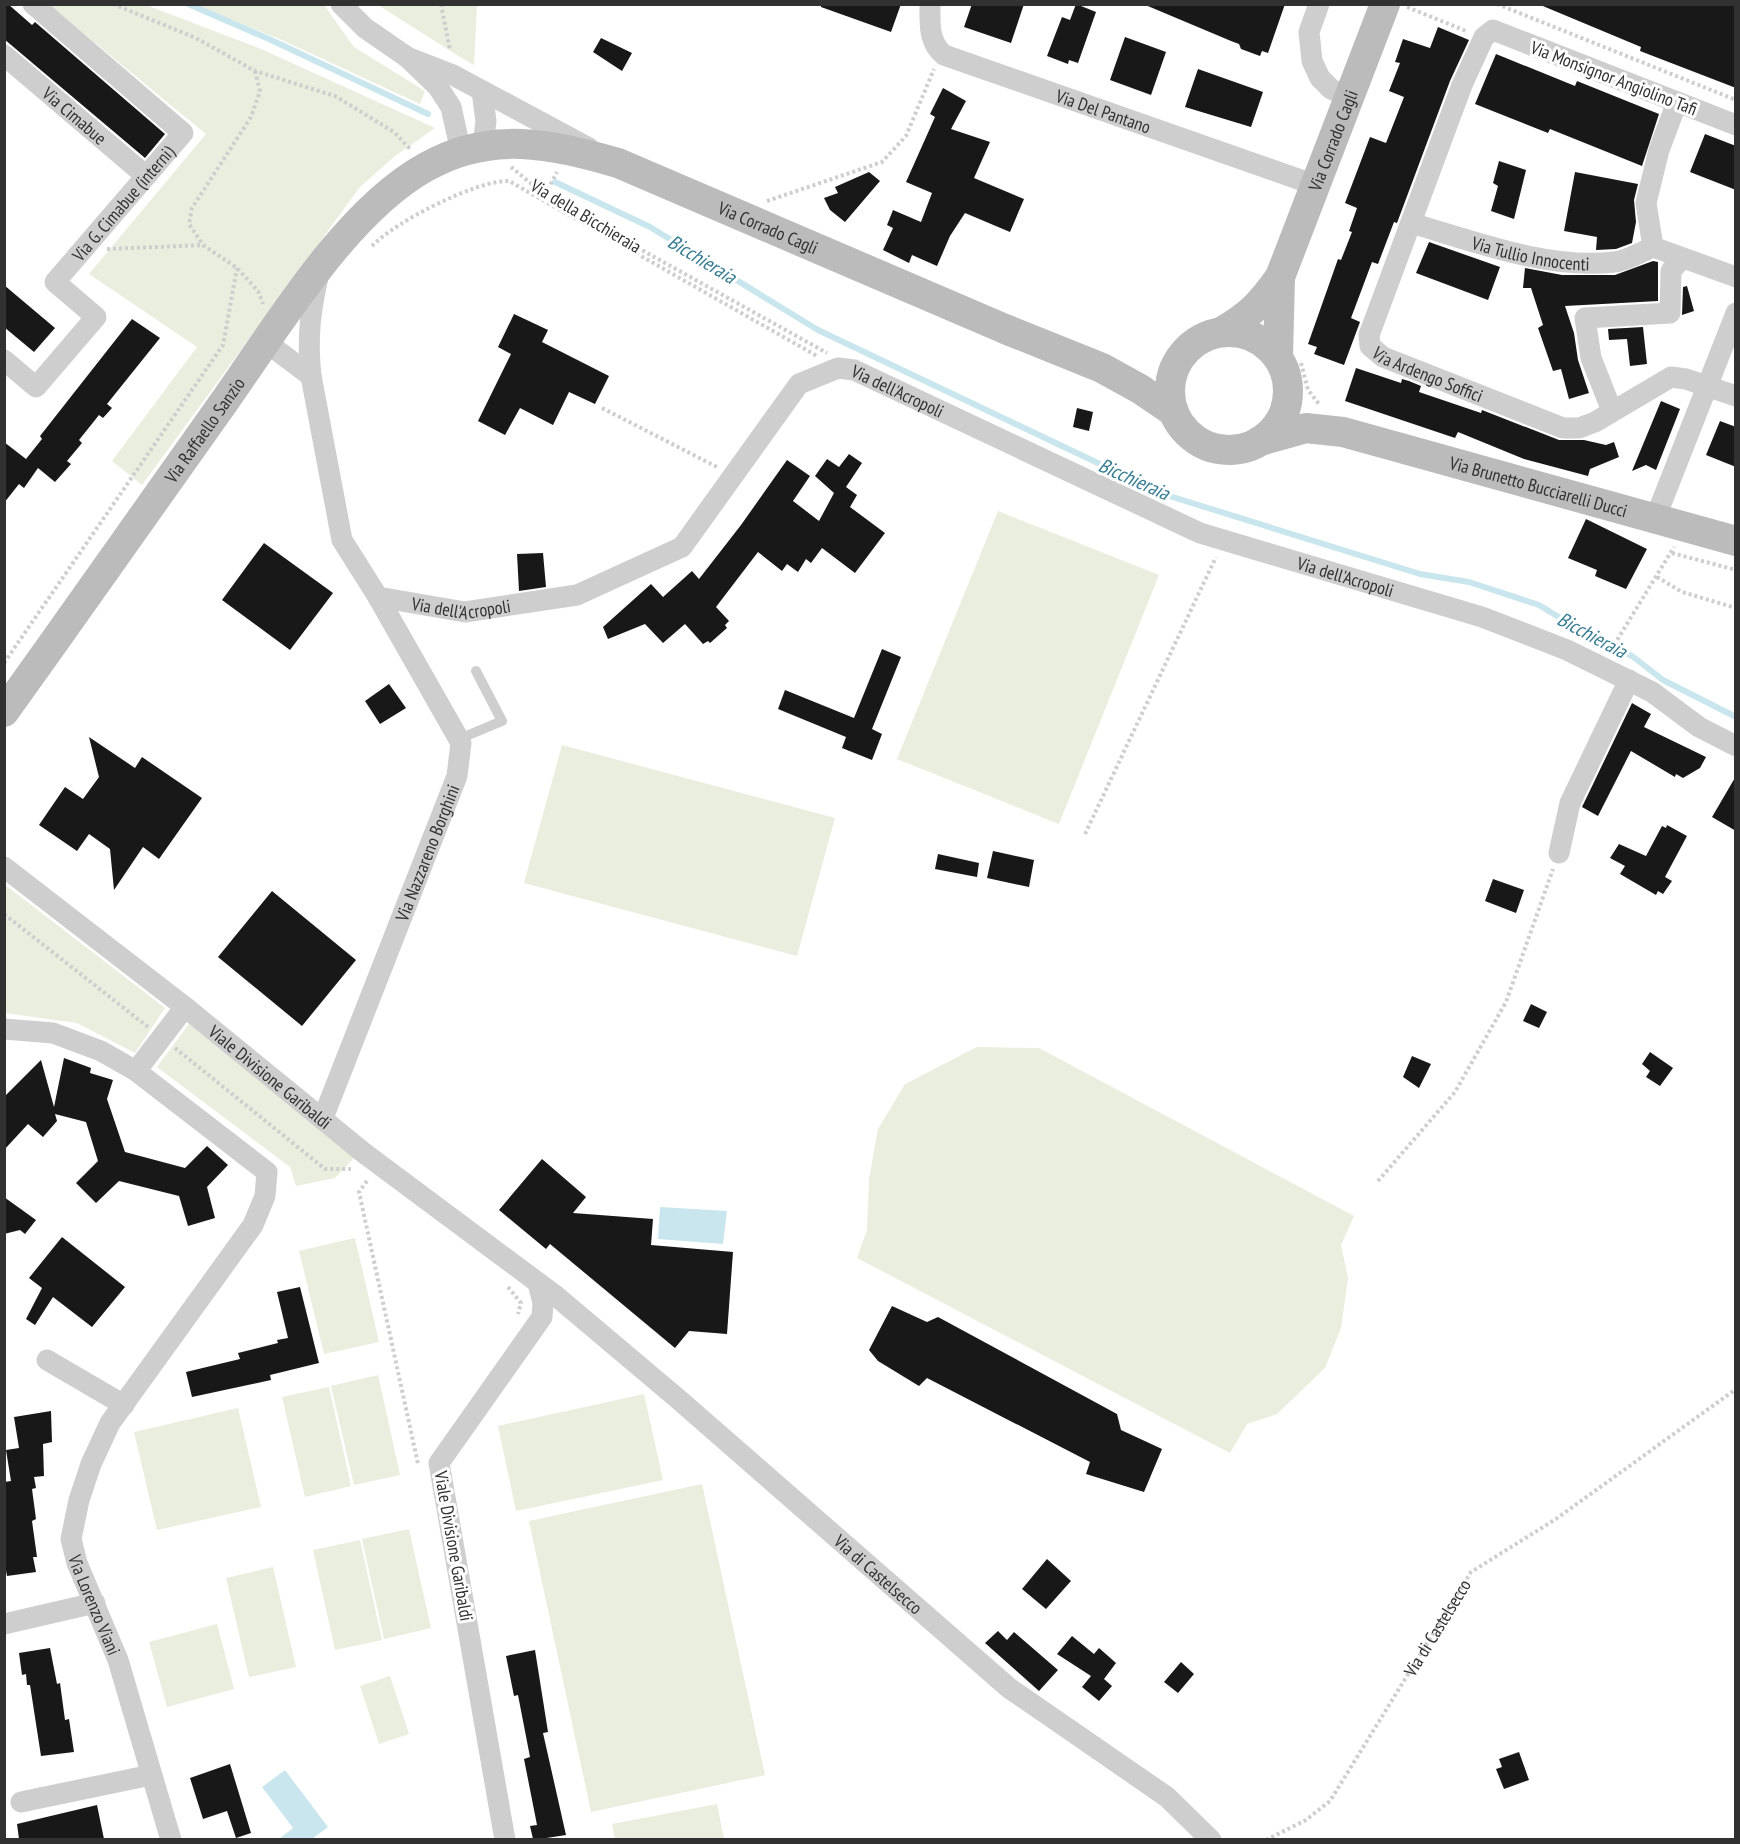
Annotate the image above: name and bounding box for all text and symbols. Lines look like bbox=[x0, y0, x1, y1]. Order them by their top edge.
street label: Via Monsignor Angiolino Tafi bbox=[1526, 35, 1701, 120]
street label: Via Cimabue bbox=[37, 81, 112, 149]
street label: Via Del Pantano bbox=[1052, 83, 1154, 138]
street label: Via Corrado Cagli bbox=[1302, 86, 1362, 195]
street label: Via G. Cimabue (interni) bbox=[66, 140, 179, 266]
street label: Via della Bicchieraia bbox=[526, 173, 646, 258]
street label: Via Corrado Cagli bbox=[714, 195, 822, 259]
water label: Bicchieraia bbox=[663, 229, 742, 290]
street label: Via Tullio Innocenti bbox=[1468, 230, 1590, 275]
street label: Via Ardengo Soffici bbox=[1367, 341, 1486, 407]
street label: Via dell'Acropoli bbox=[847, 359, 948, 422]
street label: Via Raffaello Sanzio bbox=[159, 372, 249, 488]
street label: Via Brunetto Bucciarelli Ducci bbox=[1446, 450, 1630, 522]
water label: Bicchieraia bbox=[1095, 452, 1174, 507]
street label: Via dell'Acropoli bbox=[1294, 551, 1397, 602]
street label: Via dell'Acropoli bbox=[409, 591, 512, 624]
water label: Bicchieraia bbox=[1553, 606, 1632, 665]
street label: Via Nazzareno Borghini bbox=[389, 781, 464, 925]
street label: Viale Divisione Garibaldi bbox=[203, 1019, 337, 1134]
street label: Viale Divisione Garibaldi bbox=[429, 1468, 479, 1623]
street label: Via di Castelsecco bbox=[829, 1529, 928, 1619]
street label: Via Lorenzo Viani bbox=[64, 1551, 126, 1658]
street label: Via di Castelsecco bbox=[1398, 1575, 1476, 1681]

